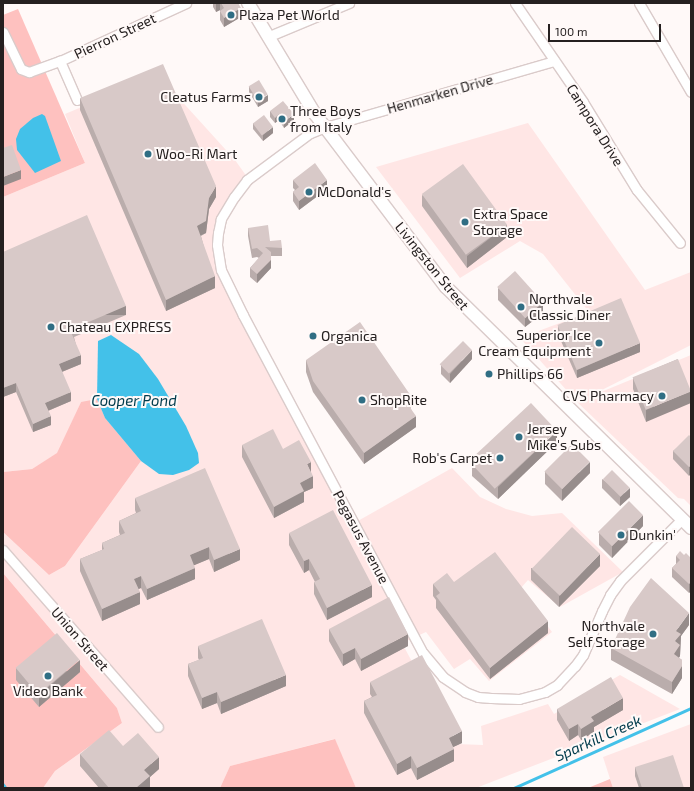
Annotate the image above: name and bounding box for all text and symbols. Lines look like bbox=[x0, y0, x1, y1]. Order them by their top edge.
place label: Plaza Pet World bbox=[239, 7, 340, 23]
street label: Pierron Street bbox=[71, 10, 159, 62]
marker: Plaza Pet World bbox=[226, 10, 236, 20]
scale bar bbox=[550, 16, 663, 42]
text: 100 m bbox=[555, 24, 587, 38]
street label: Henmarken Drive bbox=[385, 71, 495, 117]
street label: Campora Drive bbox=[563, 81, 627, 169]
place label: Cleatus Farms bbox=[160, 89, 251, 105]
marker: Cleatus Farms bbox=[254, 92, 264, 102]
place label: Three Boys from Italy bbox=[290, 103, 361, 136]
marker: Three Boys from Italy bbox=[277, 114, 287, 124]
place label: Woo-Ri Mart bbox=[156, 146, 237, 162]
marker: Woo-Ri Mart bbox=[143, 149, 153, 159]
place label: McDonald's bbox=[317, 184, 391, 200]
marker: McDonald's bbox=[304, 187, 314, 197]
place label: Extra Space Storage bbox=[473, 206, 548, 238]
marker: Extra Space Storage bbox=[460, 217, 470, 227]
street label: Livingston Street bbox=[391, 219, 473, 313]
place label: Northvale Classic Diner bbox=[529, 291, 611, 324]
marker: Northvale Classic Diner bbox=[516, 302, 526, 312]
place label: Chateau EXPRESS bbox=[59, 319, 171, 335]
marker: Chateau EXPRESS bbox=[46, 322, 56, 332]
place label: Superior Ice Cream Equipment bbox=[478, 327, 591, 360]
place label: Organica bbox=[321, 328, 377, 344]
marker: Organica bbox=[308, 331, 318, 341]
marker: Superior Ice Cream Equipment bbox=[594, 338, 604, 348]
place label: Phillips 66 bbox=[497, 366, 563, 382]
marker: Phillips 66 bbox=[484, 369, 494, 379]
place label: CVS Pharmacy bbox=[563, 388, 654, 404]
marker: CVS Pharmacy bbox=[657, 391, 667, 401]
water label: Cooper Pond bbox=[91, 392, 177, 410]
place label: ShopRite bbox=[370, 392, 427, 408]
marker: ShopRite bbox=[357, 395, 367, 405]
place label: Jersey Mike's Subs bbox=[527, 421, 601, 454]
marker: Jersey Mike's Subs bbox=[514, 432, 524, 442]
place label: Rob's Carpet bbox=[412, 450, 492, 466]
marker: Rob's Carpet bbox=[495, 453, 505, 463]
street label: Pegasus Avenue bbox=[329, 487, 393, 587]
place label: Dunkin' bbox=[629, 527, 676, 543]
marker: Dunkin' bbox=[616, 530, 626, 540]
street label: Union Street bbox=[48, 604, 112, 674]
place label: Northvale Self Storage bbox=[567, 618, 645, 650]
marker: Northvale Self Storage bbox=[648, 629, 658, 639]
marker: Video Bank bbox=[43, 671, 53, 681]
place label: Video Bank bbox=[13, 683, 83, 699]
water label: Sparkill Creek bbox=[552, 711, 644, 765]

